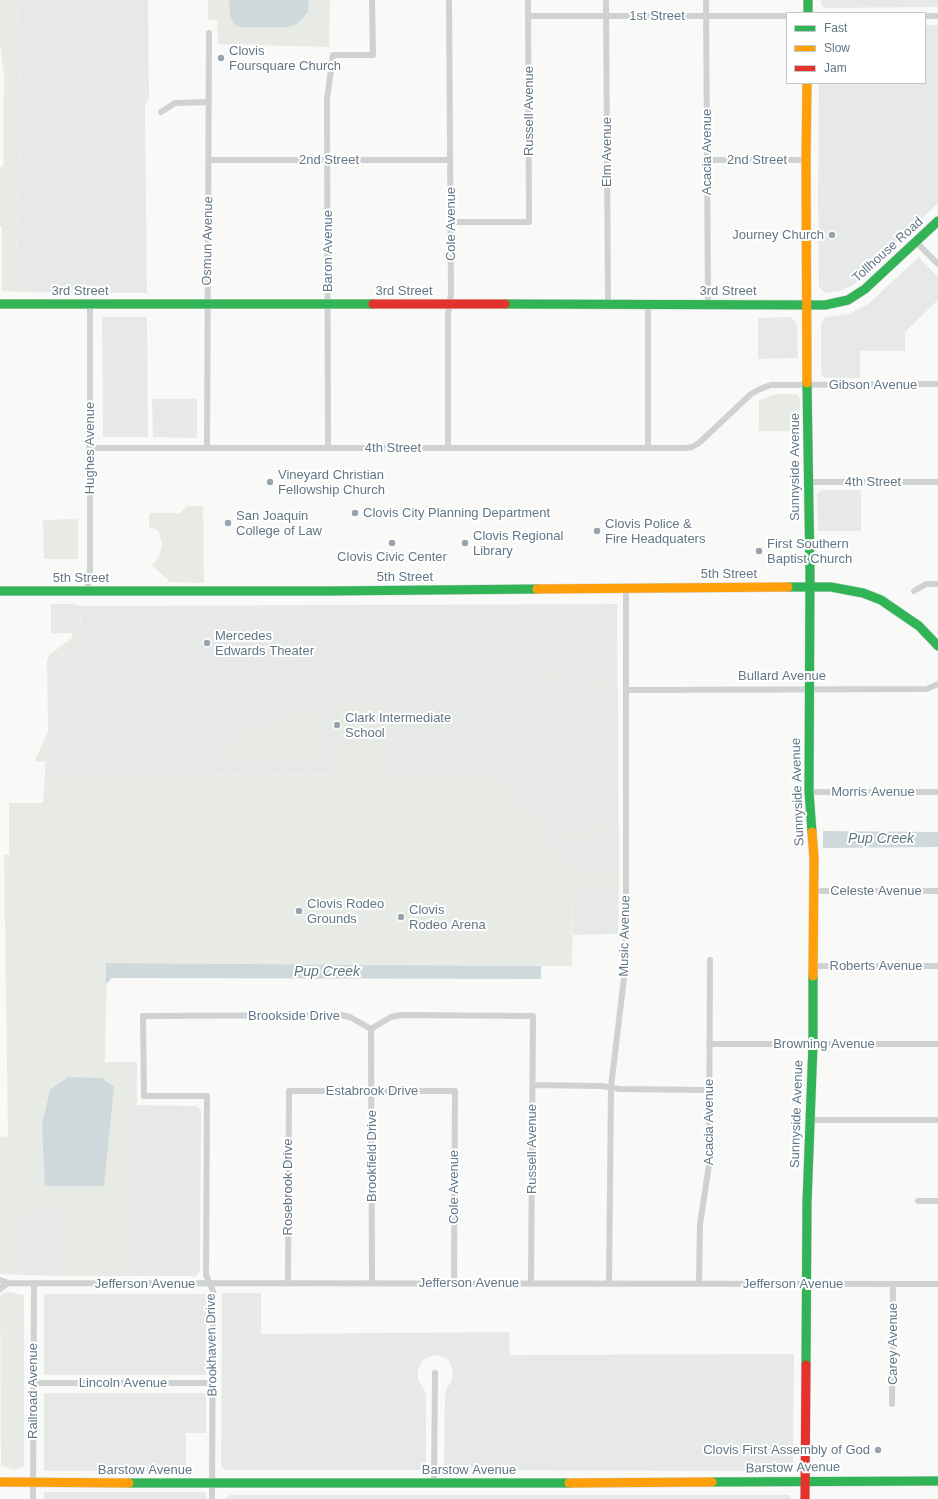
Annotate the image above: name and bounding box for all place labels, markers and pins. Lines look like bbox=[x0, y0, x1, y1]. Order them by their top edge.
place label: Clovis Foursquare Church bbox=[229, 43, 341, 74]
marker: Clovis Foursquare Church bbox=[216, 53, 226, 63]
place label: Journey Church bbox=[732, 227, 824, 243]
marker: Journey Church bbox=[827, 230, 837, 240]
place label: Vineyard Christian Fellowship Church bbox=[278, 467, 385, 498]
marker: Vineyard Christian Fellowship Church bbox=[265, 477, 275, 487]
place label: Clovis City Planning Department bbox=[363, 505, 550, 521]
place label: San Joaquin College of Law bbox=[236, 508, 322, 539]
marker: Clovis City Planning Department bbox=[350, 508, 360, 518]
place label: Clovis Police & Fire Headquaters bbox=[605, 516, 705, 547]
marker: San Joaquin College of Law bbox=[223, 518, 233, 528]
marker: Clovis Police & Fire Headquaters bbox=[592, 526, 602, 536]
place label: Clovis Regional Library bbox=[473, 528, 563, 559]
place label: First Southern Baptist Church bbox=[767, 536, 852, 567]
marker: Clovis Civic Center bbox=[387, 538, 397, 548]
marker: Clovis Regional Library bbox=[460, 538, 470, 548]
marker: First Southern Baptist Church bbox=[754, 546, 764, 556]
place label: Clovis Civic Center bbox=[337, 549, 447, 565]
place label: Mercedes Edwards Theater bbox=[215, 628, 314, 659]
marker: Mercedes Edwards Theater bbox=[202, 638, 212, 648]
place label: Clark Intermediate School bbox=[345, 710, 451, 741]
marker: Clark Intermediate School bbox=[332, 720, 342, 730]
place label: Clovis Rodeo Grounds bbox=[307, 896, 384, 927]
place label: Clovis Rodeo Arena bbox=[409, 902, 486, 933]
marker: Clovis Rodeo Grounds bbox=[294, 906, 304, 916]
marker: Clovis Rodeo Arena bbox=[396, 912, 406, 922]
place label: Clovis First Assembly of God bbox=[703, 1442, 870, 1458]
marker: Clovis First Assembly of God bbox=[873, 1445, 883, 1455]

